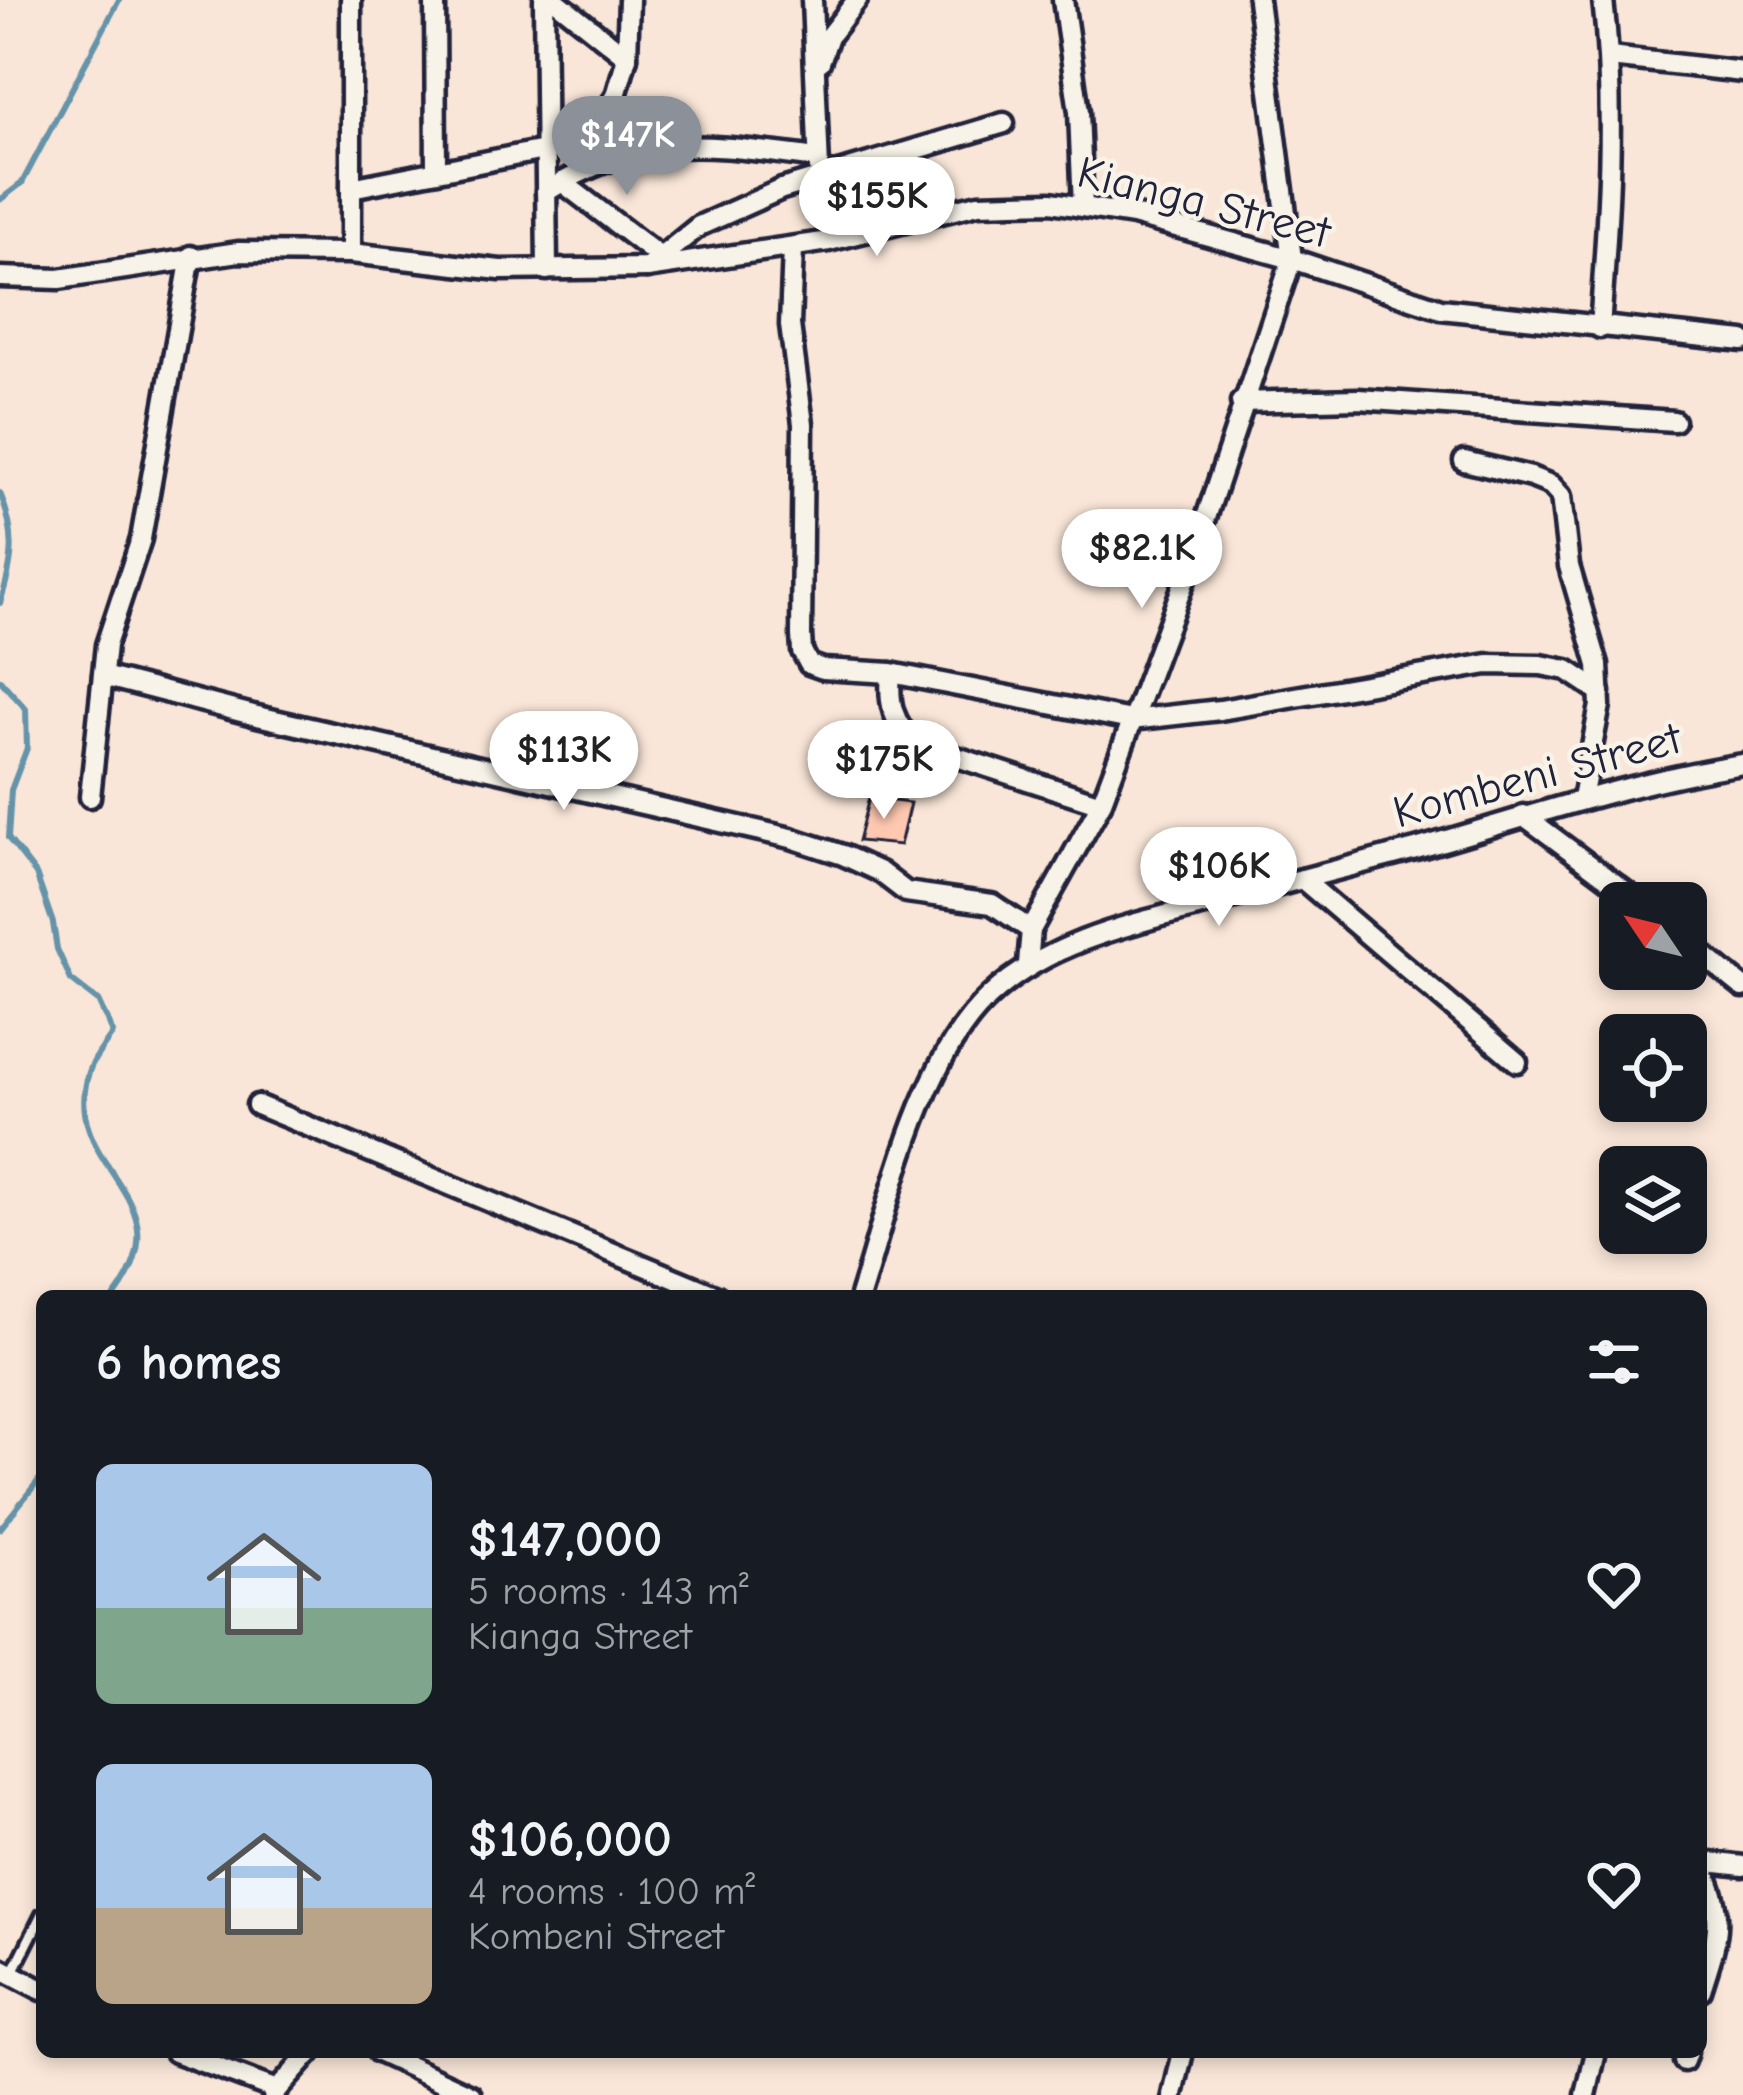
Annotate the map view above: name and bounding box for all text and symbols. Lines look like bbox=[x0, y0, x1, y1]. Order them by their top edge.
pin: $147K bbox=[543, 96, 711, 198]
text: $147K bbox=[579, 112, 675, 157]
street label: Kianga Street bbox=[1072, 146, 1337, 259]
pin: $155K bbox=[793, 157, 961, 259]
text: $155K bbox=[826, 173, 928, 218]
pin: $82.1K bbox=[1044, 509, 1240, 611]
text: $82.1K bbox=[1088, 525, 1196, 570]
pin: $113K bbox=[480, 711, 648, 813]
street label: Kombeni Street bbox=[1387, 711, 1688, 838]
pin: $175K bbox=[800, 720, 968, 822]
text: $113K bbox=[516, 727, 612, 772]
text: $175K bbox=[834, 736, 934, 781]
pin: $106K bbox=[1135, 827, 1303, 929]
text: $106K bbox=[1167, 843, 1271, 888]
north arrow bbox=[1599, 882, 1707, 990]
map controls bbox=[1599, 882, 1707, 1254]
button: locate bbox=[1599, 1014, 1707, 1122]
button: layers bbox=[1599, 1146, 1707, 1254]
icon: filters bbox=[1581, 1329, 1647, 1395]
text: 6 homes bbox=[96, 1333, 281, 1392]
text: $147,000 bbox=[468, 1510, 662, 1569]
icon: home bbox=[192, 1512, 336, 1656]
icon: heart bbox=[1581, 1551, 1647, 1617]
text: 5 rooms · 143 m² bbox=[468, 1569, 749, 1614]
text: Kianga Street bbox=[468, 1614, 692, 1659]
text: $106,000 bbox=[468, 1810, 672, 1869]
icon: home bbox=[192, 1812, 336, 1956]
icon: heart bbox=[1581, 1851, 1647, 1917]
text: 4 rooms · 100 m² bbox=[468, 1869, 755, 1914]
text: Kombeni Street bbox=[468, 1914, 724, 1959]

